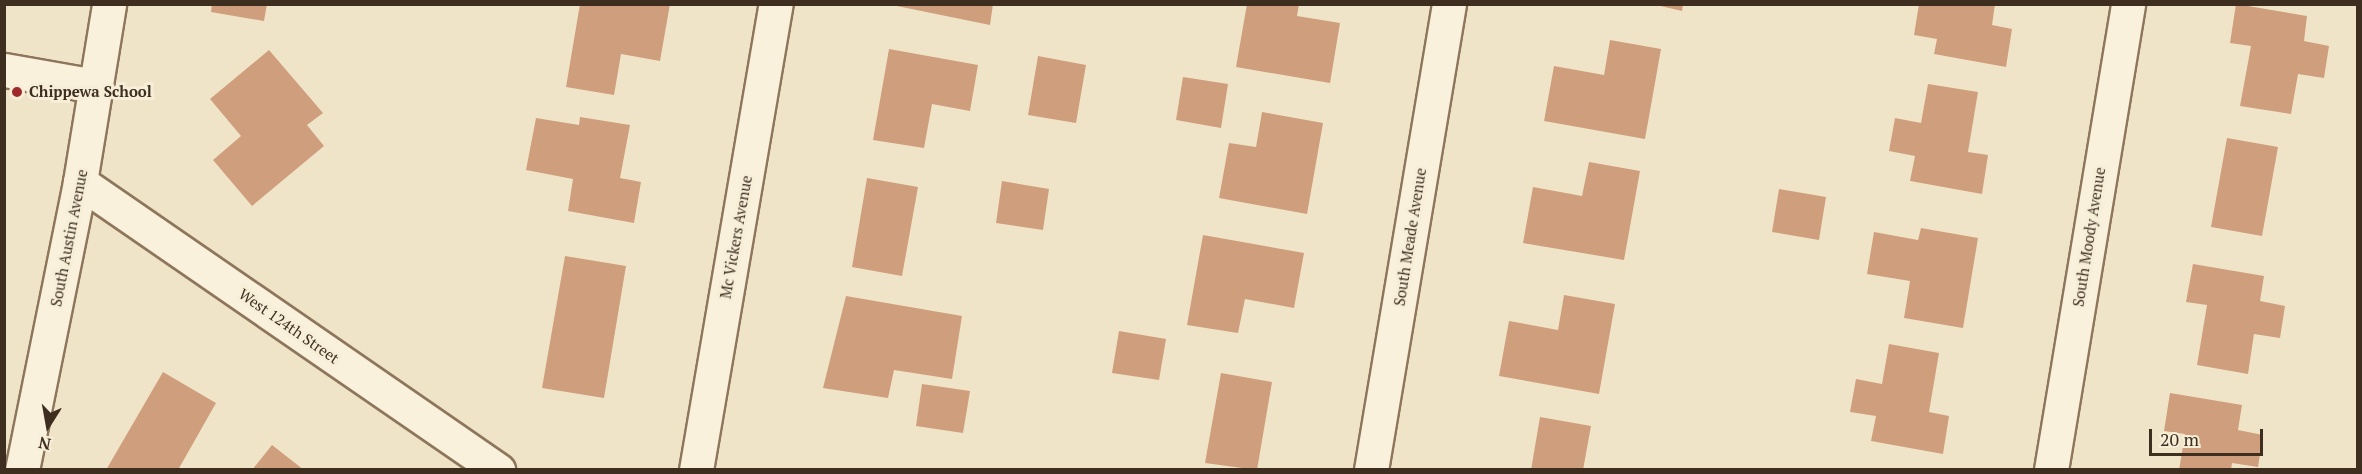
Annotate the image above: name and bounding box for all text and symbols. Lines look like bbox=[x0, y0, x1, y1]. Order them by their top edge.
place label: Chippewa School bbox=[29, 83, 152, 101]
marker: Chippewa School bbox=[10, 85, 24, 99]
street label: South Moody Avenue bbox=[2069, 166, 2109, 308]
street label: South Meade Avenue bbox=[1390, 167, 1430, 307]
street label: South Austin Avenue bbox=[47, 168, 91, 308]
street label: Mc Vickers Avenue bbox=[716, 174, 756, 300]
street label: West 124th Street bbox=[235, 285, 343, 367]
north arrow bbox=[18, 396, 78, 456]
scale bar bbox=[2152, 417, 2266, 455]
text: 20 m bbox=[2160, 427, 2199, 451]
text: N bbox=[37, 432, 53, 456]

